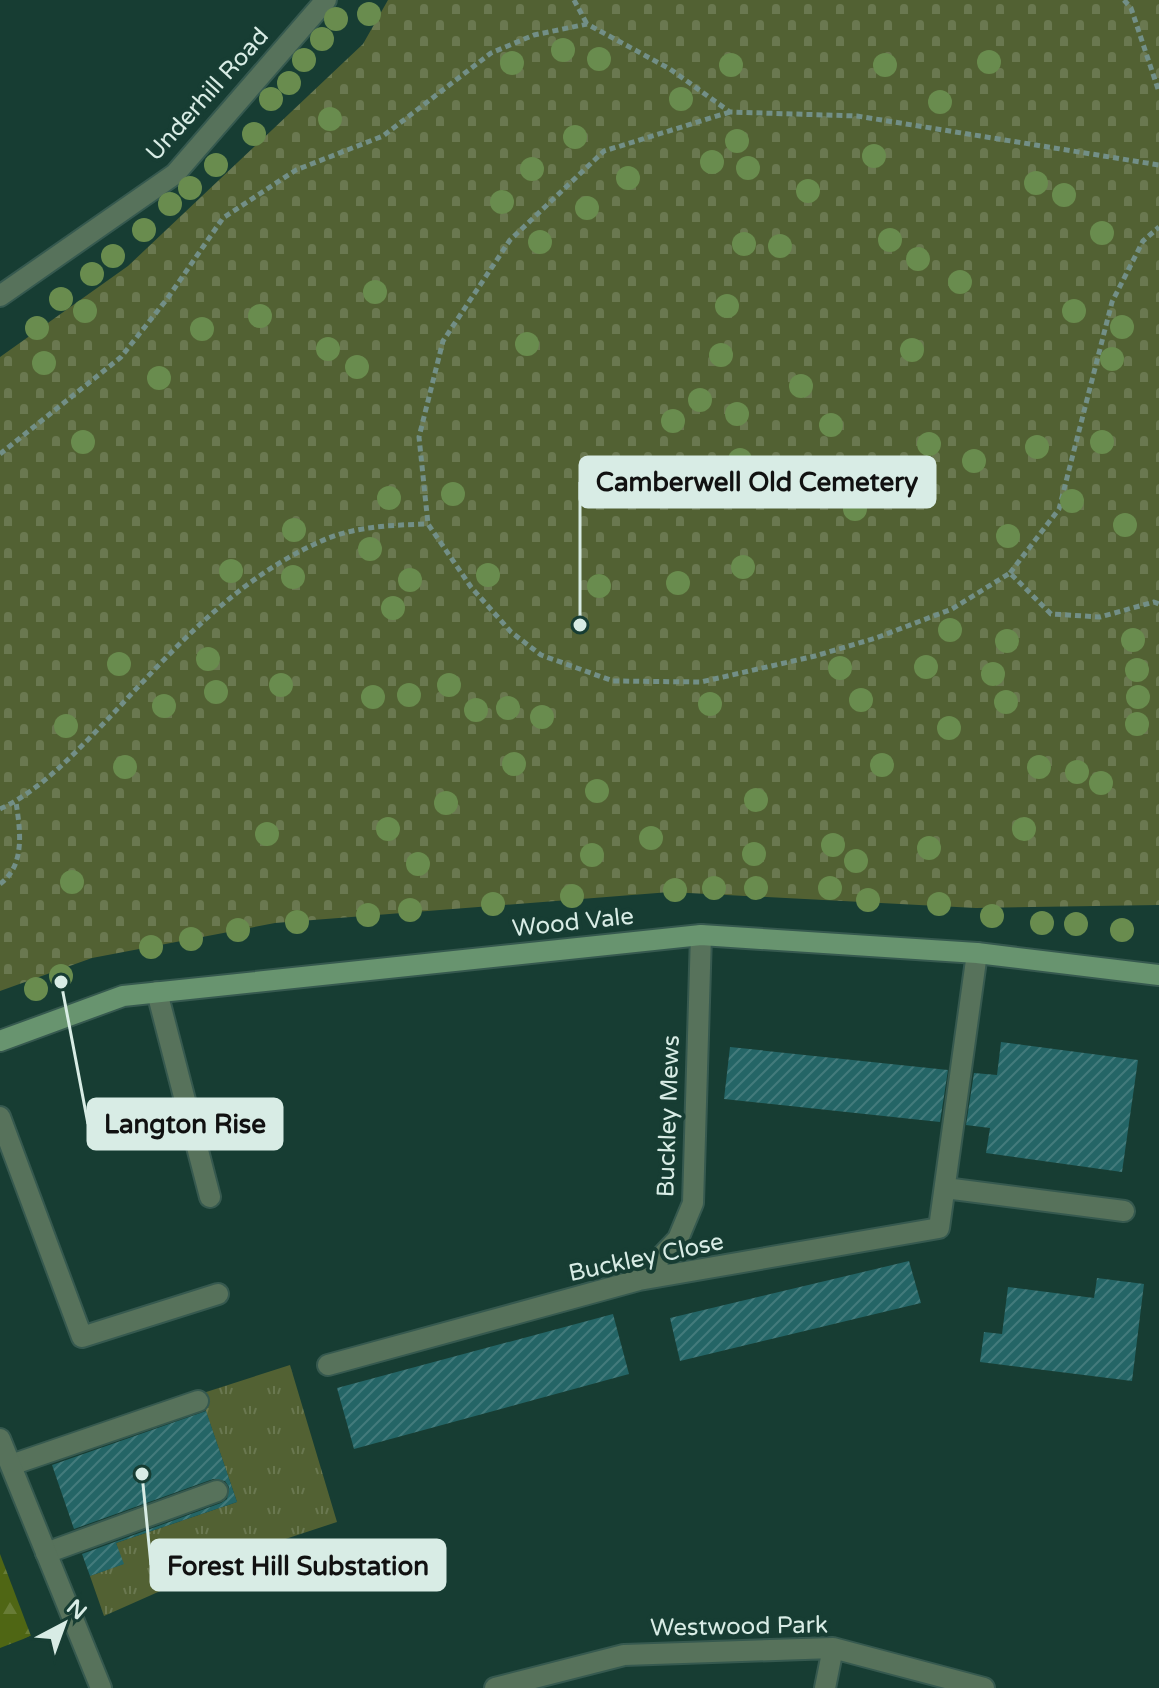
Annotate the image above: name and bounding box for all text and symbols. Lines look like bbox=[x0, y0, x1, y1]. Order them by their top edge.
street label: Underhill Road bbox=[140, 22, 275, 167]
callout: Camberwell Old Cemetery bbox=[580, 457, 935, 507]
text: Camberwell Old Cemetery bbox=[596, 467, 918, 498]
street label: Wood Vale bbox=[511, 902, 635, 943]
street label: Buckley Mews bbox=[651, 1034, 686, 1198]
callout: Langton Rise bbox=[88, 1099, 282, 1149]
text: Langton Rise bbox=[104, 1109, 266, 1140]
street label: Buckley Close bbox=[566, 1227, 726, 1288]
callout: Forest Hill Substation bbox=[151, 1540, 445, 1590]
text: Forest Hill Substation bbox=[167, 1551, 429, 1582]
north arrow bbox=[24, 1584, 104, 1664]
text: N bbox=[61, 1594, 92, 1625]
street label: Westwood Park bbox=[650, 1610, 828, 1643]

